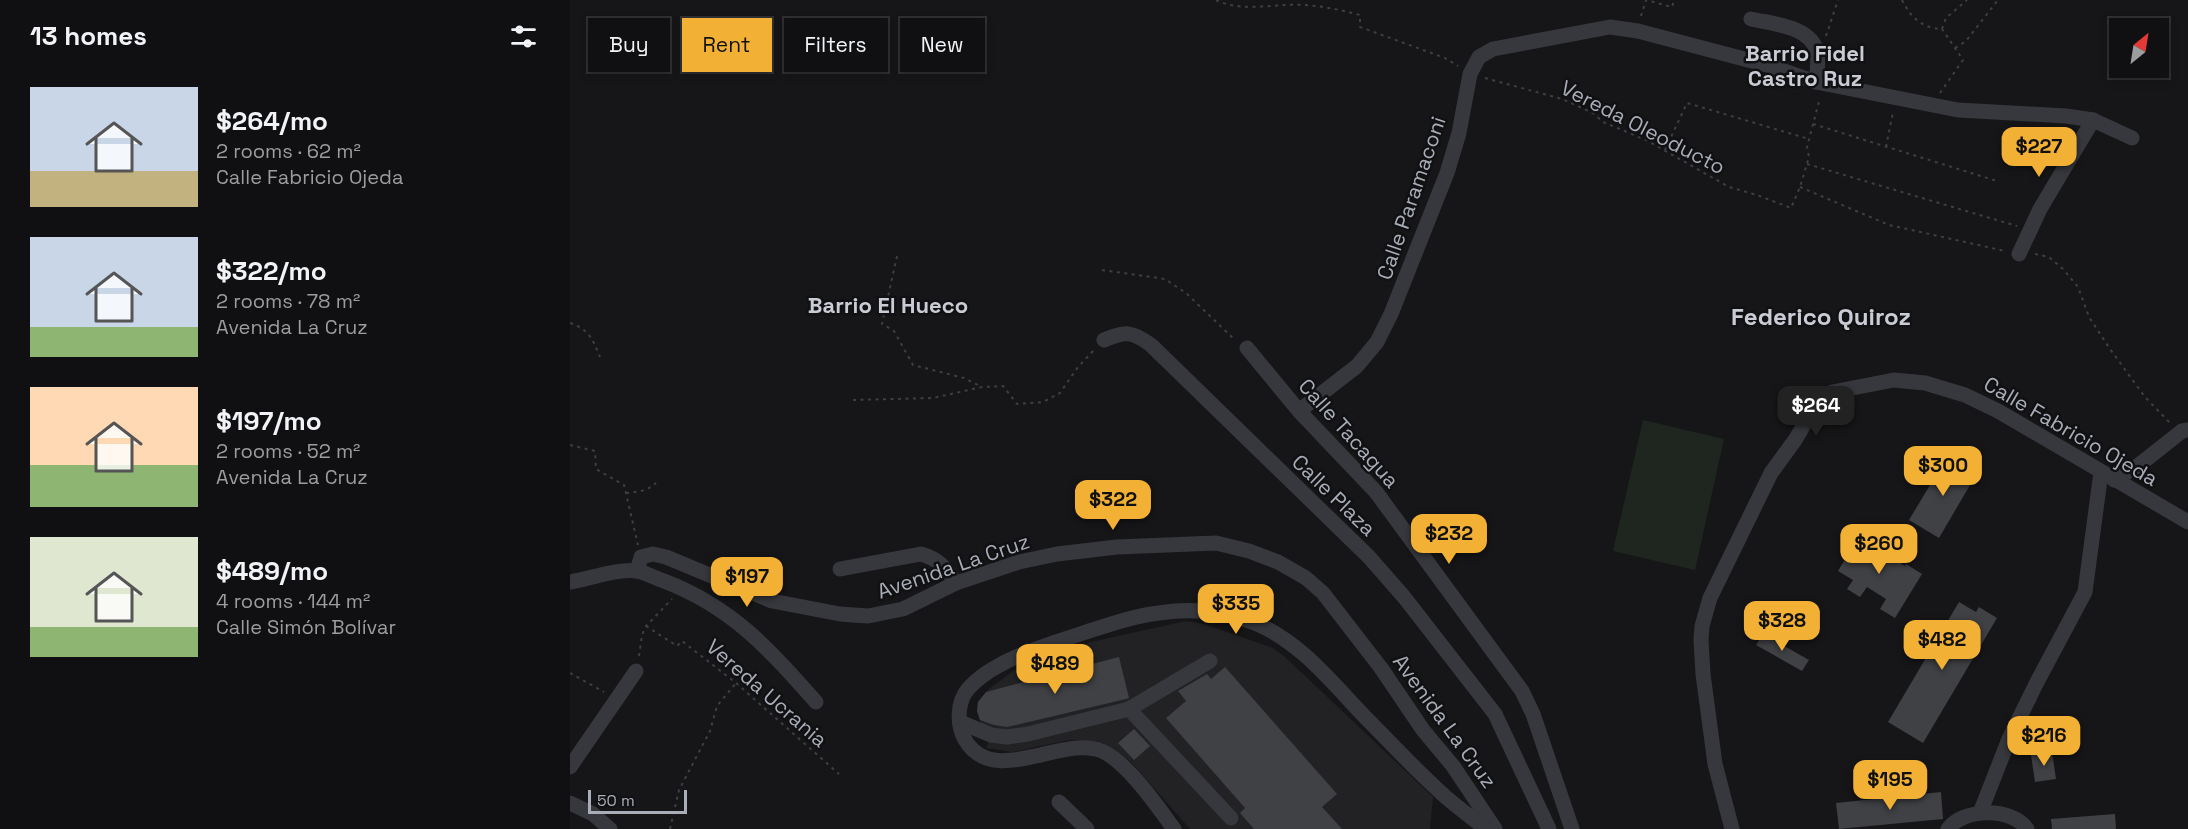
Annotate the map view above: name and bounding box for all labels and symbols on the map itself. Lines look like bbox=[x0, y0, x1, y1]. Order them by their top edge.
north arrow bbox=[2109, 18, 2169, 78]
district label: Barrio Fidel Castro Ruz bbox=[1745, 39, 1865, 92]
street label: Vereda Oleoducto bbox=[1556, 74, 1730, 180]
street label: Calle Paramaconi bbox=[1370, 113, 1452, 283]
pin: $227 bbox=[2003, 127, 2075, 178]
district label: Barrio El Hueco bbox=[808, 291, 968, 319]
district label: Federico Quiroz bbox=[1731, 301, 1911, 332]
street label: Calle Fabricio Ojeda bbox=[1979, 370, 2163, 492]
street label: Calle Tacagua bbox=[1293, 373, 1405, 493]
pin: $264 bbox=[1780, 386, 1852, 437]
pin: $300 bbox=[1907, 446, 1979, 497]
street label: Calle Plaza bbox=[1286, 448, 1382, 542]
pin: $322 bbox=[1077, 480, 1149, 531]
pin: $232 bbox=[1413, 514, 1485, 565]
pin: $260 bbox=[1843, 524, 1915, 575]
street label: Avenida La Cruz bbox=[873, 527, 1033, 605]
pin: $197 bbox=[711, 557, 783, 608]
pin: $335 bbox=[1200, 584, 1272, 635]
pin: $328 bbox=[1746, 601, 1818, 652]
pin: $482 bbox=[1906, 620, 1978, 671]
street label: Vereda Ucrania bbox=[701, 633, 833, 753]
pin: $489 bbox=[1019, 644, 1091, 695]
street label: Avenida La Cruz bbox=[1387, 649, 1503, 793]
pin: $216 bbox=[2008, 716, 2080, 767]
pin: $195 bbox=[1854, 760, 1926, 811]
scale bar bbox=[588, 787, 687, 814]

